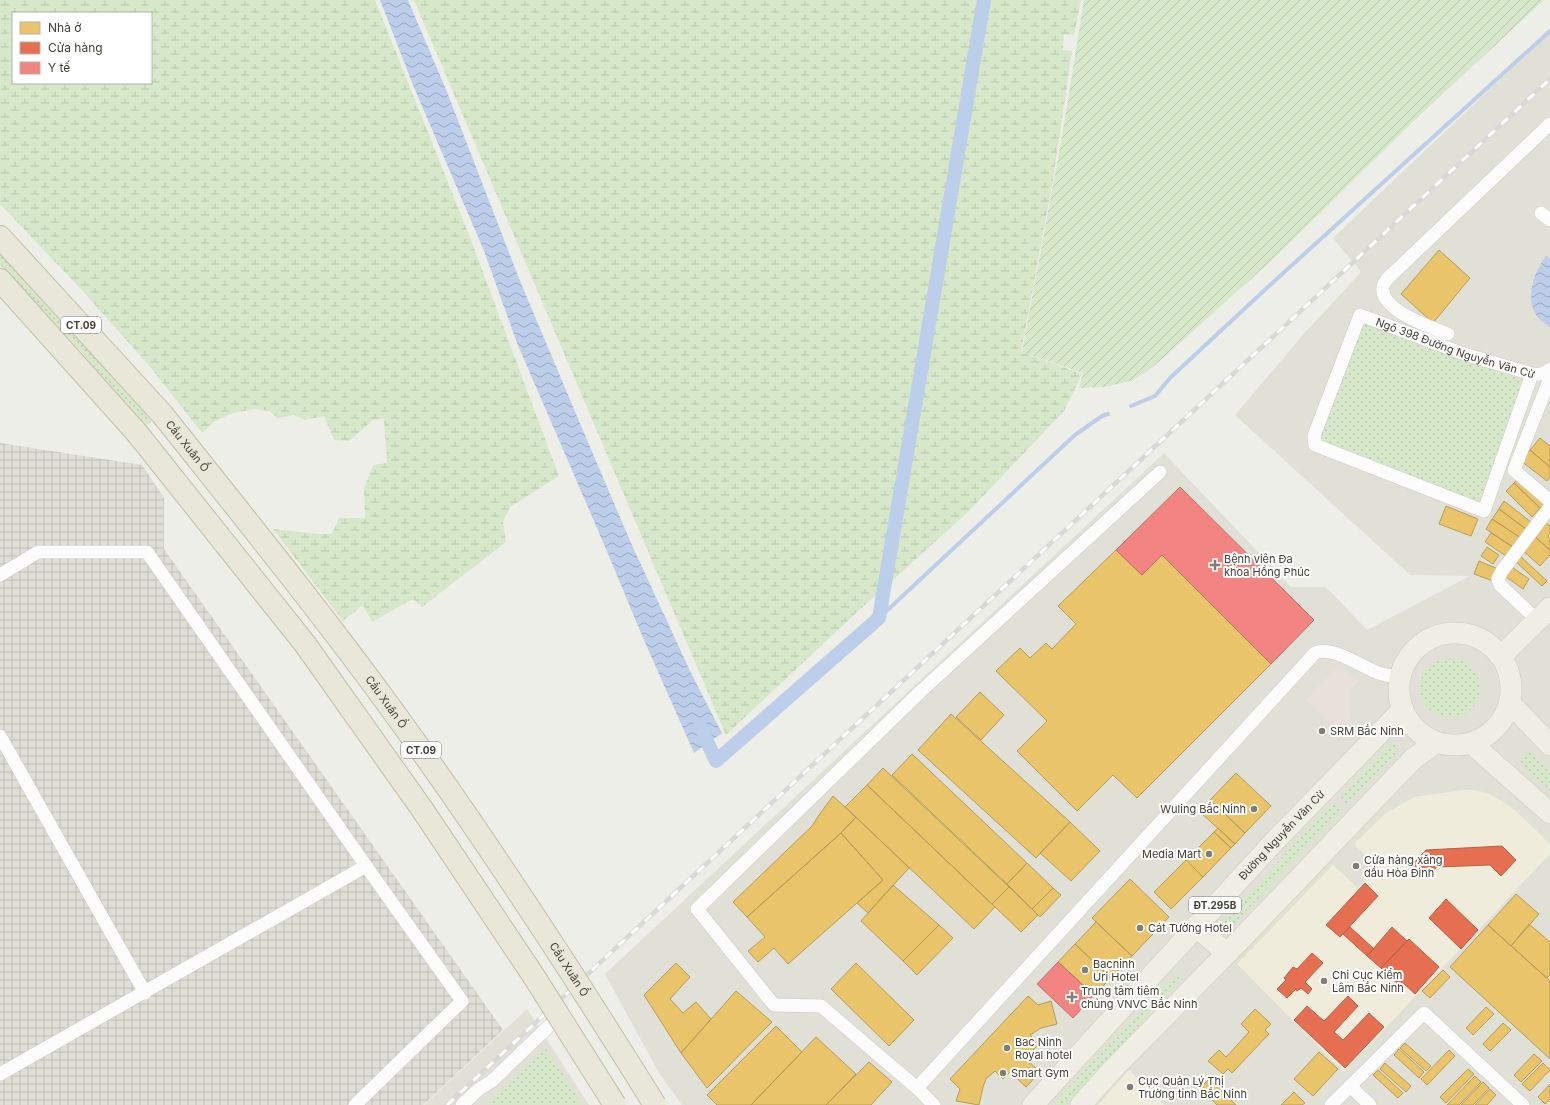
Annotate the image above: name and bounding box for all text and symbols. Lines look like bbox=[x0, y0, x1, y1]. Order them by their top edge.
legend bbox=[12, 12, 152, 84]
text: Nhà ở bbox=[48, 20, 81, 35]
text: Cửa hàng bbox=[48, 40, 103, 55]
text: Y tế bbox=[48, 60, 70, 75]
street label: Ngõ 398 Đường Nguyễn Văn Cừ bbox=[1374, 315, 1536, 381]
road number: CT.09 bbox=[61, 317, 101, 333]
street label: Cầu Xuân Ổ bbox=[163, 417, 213, 475]
place label: Bệnh viện Đa khoa Hồng Phúc bbox=[1224, 552, 1310, 579]
marker: Bệnh viện Đa khoa Hồng Phúc bbox=[1209, 559, 1221, 571]
street label: Cầu Xuân Ổ bbox=[362, 673, 411, 731]
place label: SRM Bắc Ninh bbox=[1330, 724, 1404, 738]
marker: SRM Bắc Ninh bbox=[1317, 726, 1327, 736]
road number: CT.09 bbox=[401, 742, 441, 758]
street label: Đường Nguyễn Văn Cừ bbox=[1236, 787, 1328, 883]
place label: Wuling Bắc Ninh bbox=[1160, 802, 1246, 816]
marker: Wuling Bắc Ninh bbox=[1249, 804, 1259, 814]
place label: Media Mart bbox=[1142, 847, 1201, 861]
marker: Media Mart bbox=[1204, 849, 1214, 859]
place label: Cửa hàng xăng dầu Hòa Đình bbox=[1364, 853, 1443, 880]
marker: Cửa hàng xăng dầu Hòa Đình bbox=[1351, 861, 1361, 871]
road number: ĐT.295B bbox=[1189, 897, 1241, 913]
place label: Cát Tường Hotel bbox=[1148, 921, 1232, 935]
marker: Cát Tường Hotel bbox=[1135, 923, 1145, 933]
street label: Cầu Xuân Ổ bbox=[546, 940, 593, 999]
place label: Bacninh Uri Hotel bbox=[1093, 957, 1139, 984]
marker: Bacninh Uri Hotel bbox=[1080, 965, 1090, 975]
place label: Chi Cục Kiểm Lâm Bắc Ninh bbox=[1332, 968, 1404, 995]
marker: Chi Cục Kiểm Lâm Bắc Ninh bbox=[1319, 976, 1329, 986]
place label: Trung tâm tiêm chủng VNVC Bắc Ninh bbox=[1081, 984, 1198, 1011]
marker: Trung tâm tiêm chủng VNVC Bắc Ninh bbox=[1066, 991, 1078, 1003]
place label: Bac Ninh Royal hotel bbox=[1015, 1035, 1072, 1062]
marker: Bac Ninh Royal hotel bbox=[1002, 1043, 1012, 1053]
place label: Smart Gym bbox=[1011, 1066, 1069, 1080]
marker: Smart Gym bbox=[998, 1068, 1008, 1078]
place label: Cục Quản Lý Thị Trường tỉnh Bắc Ninh bbox=[1138, 1074, 1247, 1101]
marker: Cục Quản Lý Thị Trường tỉnh Bắc Ninh bbox=[1125, 1082, 1135, 1092]

